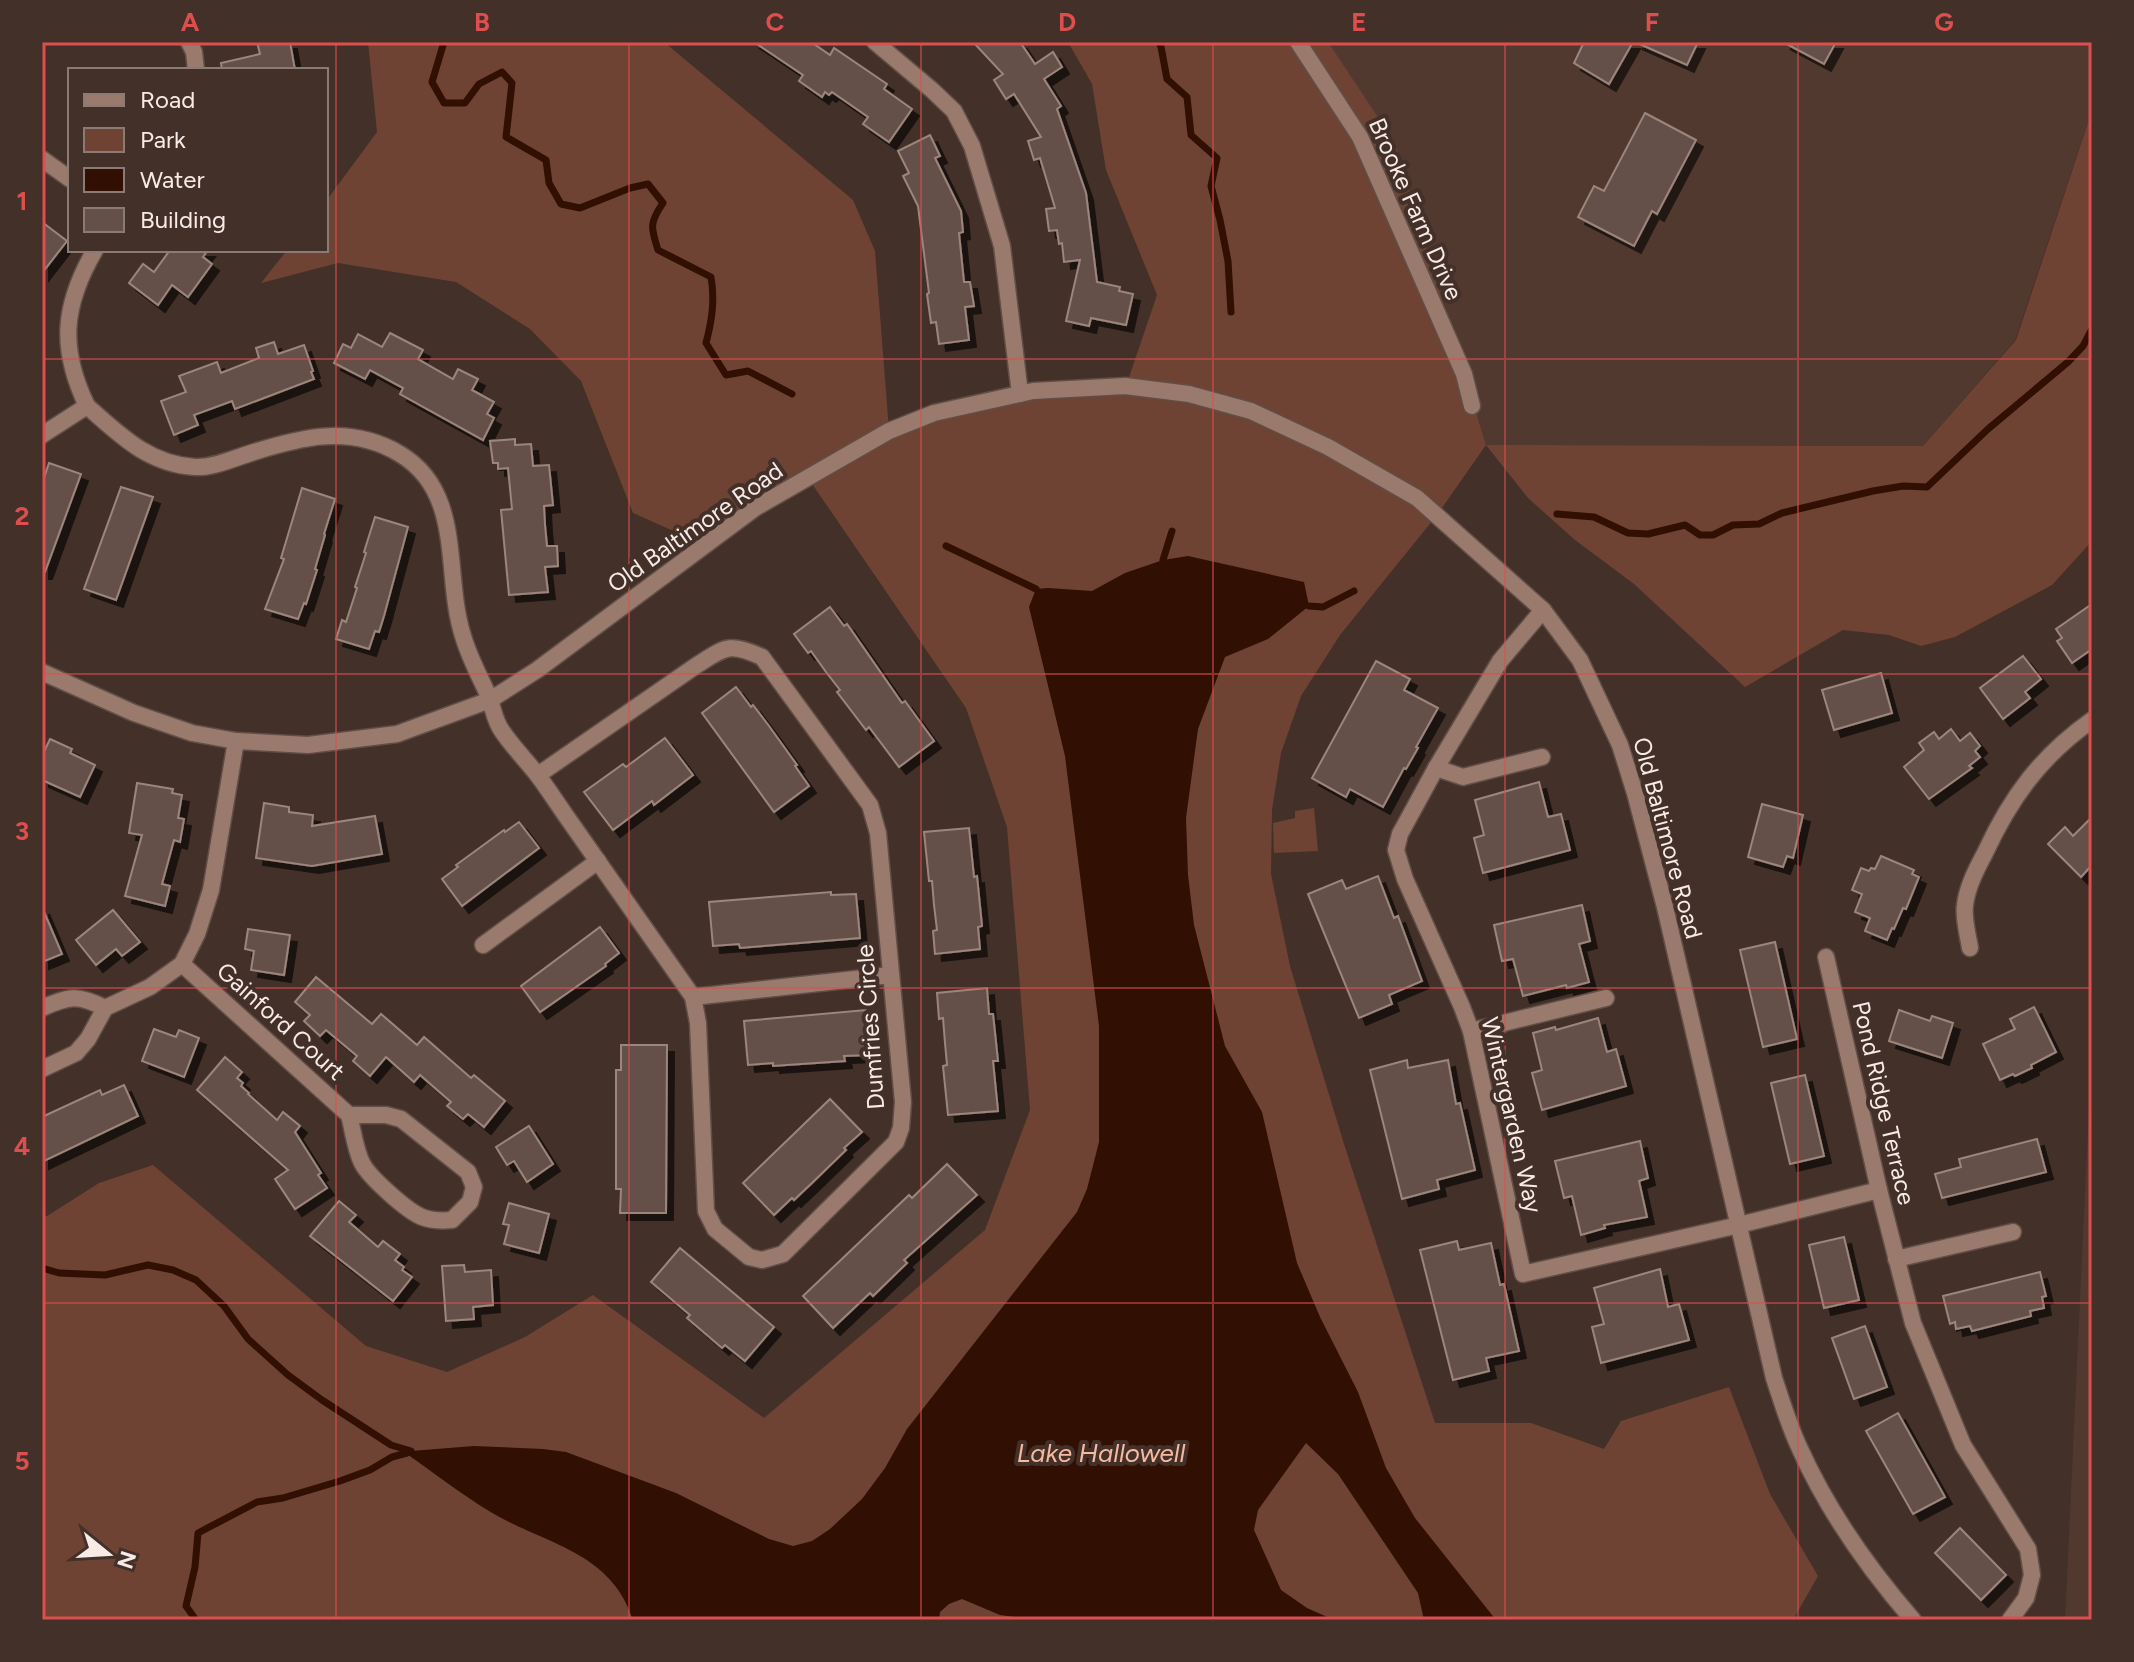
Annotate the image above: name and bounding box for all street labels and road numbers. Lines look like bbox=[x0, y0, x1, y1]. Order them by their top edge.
street label: Brooke Farm Drive bbox=[1363, 114, 1469, 304]
street label: Old Baltimore Road bbox=[602, 456, 788, 598]
street label: Old Baltimore Road bbox=[1627, 734, 1709, 942]
street label: Dumfries Circle bbox=[850, 943, 890, 1111]
street label: Gainford Court bbox=[211, 956, 351, 1086]
street label: Pond Ridge Terrace bbox=[1846, 998, 1922, 1208]
street label: Wintergarden Way bbox=[1475, 1014, 1549, 1216]

